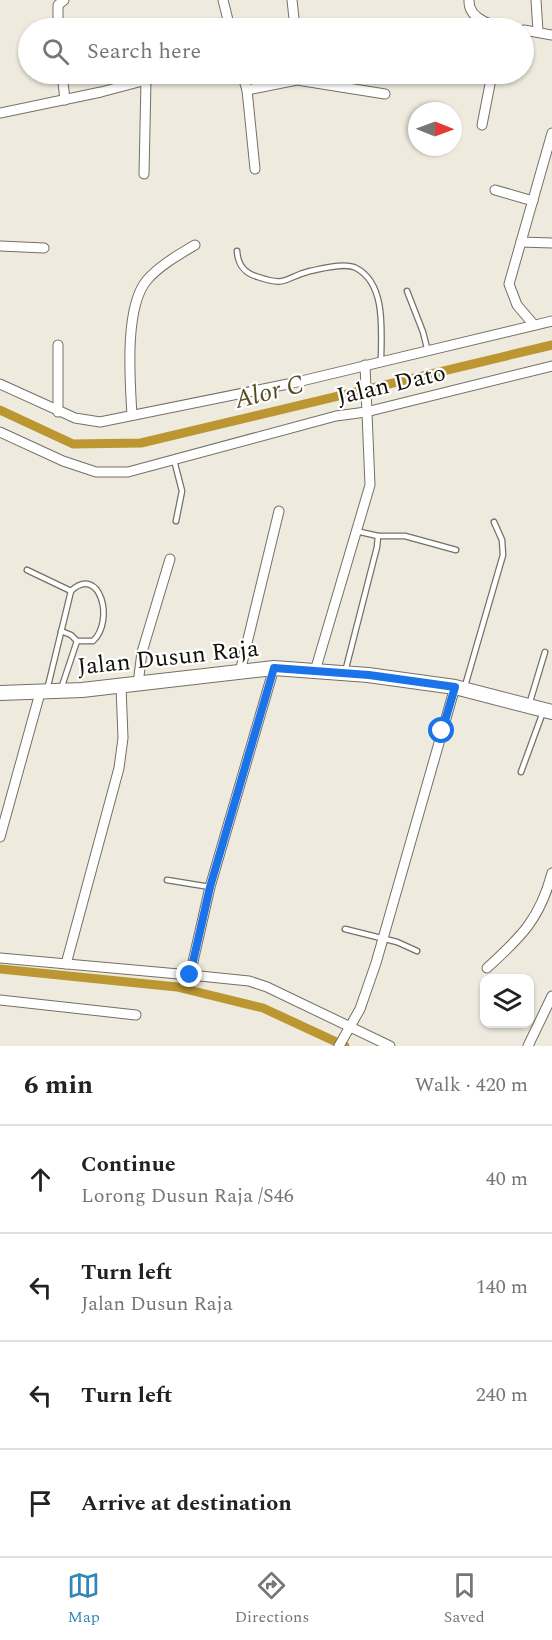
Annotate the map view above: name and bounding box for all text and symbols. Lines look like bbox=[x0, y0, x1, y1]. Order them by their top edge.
search box bbox=[18, 18, 534, 84]
icon: search bbox=[39, 35, 72, 68]
text: Search here bbox=[87, 35, 201, 68]
north arrow bbox=[408, 102, 462, 156]
street label: Jalan Dato bbox=[333, 355, 449, 415]
water label: Alor C bbox=[229, 364, 308, 420]
street label: Jalan Dusun Raja bbox=[76, 631, 261, 685]
route start bbox=[428, 717, 454, 743]
route end bbox=[176, 961, 202, 987]
map controls bbox=[480, 974, 534, 1028]
button: layers bbox=[480, 974, 534, 1028]
text: 6 min bbox=[24, 1065, 93, 1105]
text: Walk · 420 m bbox=[415, 1070, 528, 1100]
text: Continue bbox=[81, 1148, 176, 1181]
icon: ahead bbox=[24, 1163, 57, 1196]
text: 40 m bbox=[486, 1164, 528, 1194]
text: Lorong Dusun Raja /S46 bbox=[81, 1181, 294, 1211]
text: Turn left bbox=[81, 1256, 173, 1289]
icon: left bbox=[24, 1271, 57, 1304]
text: 140 m bbox=[476, 1272, 528, 1302]
text: Jalan Dusun Raja bbox=[81, 1289, 233, 1319]
icon: left bbox=[24, 1379, 57, 1412]
text: Turn left bbox=[81, 1379, 173, 1412]
text: 240 m bbox=[476, 1380, 528, 1410]
icon: arrive bbox=[24, 1487, 57, 1520]
text: Arrive at destination bbox=[81, 1487, 292, 1520]
tab: Map bbox=[67, 1569, 100, 1629]
tab: Directions bbox=[235, 1569, 309, 1629]
tab: Saved bbox=[444, 1569, 485, 1629]

